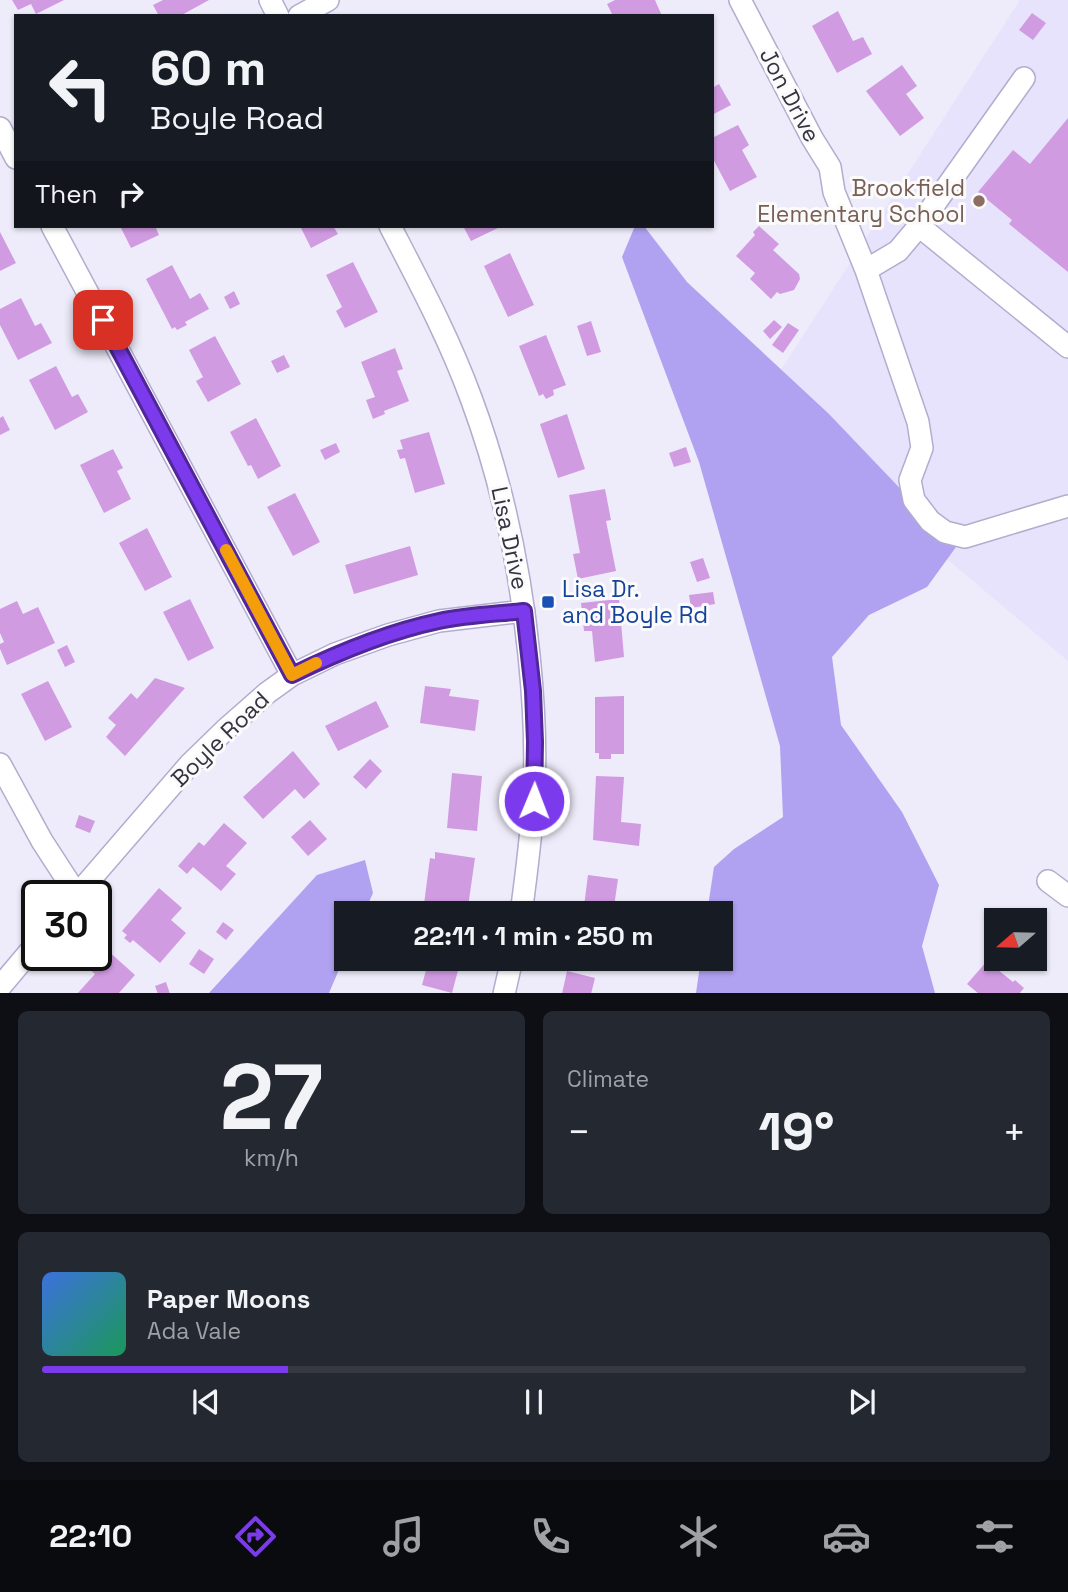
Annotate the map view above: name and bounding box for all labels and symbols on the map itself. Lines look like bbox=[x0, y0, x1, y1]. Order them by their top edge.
street label: Jon Drive bbox=[753, 43, 827, 147]
place label: Brookfield Elementary School bbox=[757, 173, 965, 229]
marker: Brookfield Elementary School bbox=[971, 193, 987, 209]
pin bbox=[73, 290, 133, 350]
street label: Lisa Drive bbox=[484, 484, 536, 592]
place label: Lisa Dr. and Boyle Rd bbox=[562, 574, 708, 630]
marker: Lisa Dr. and Boyle Rd bbox=[540, 594, 556, 610]
street label: Boyle Road bbox=[165, 685, 275, 793]
position arrow bbox=[497, 764, 571, 838]
speed limit sign: 30 bbox=[21, 880, 112, 971]
north arrow bbox=[984, 908, 1046, 971]

